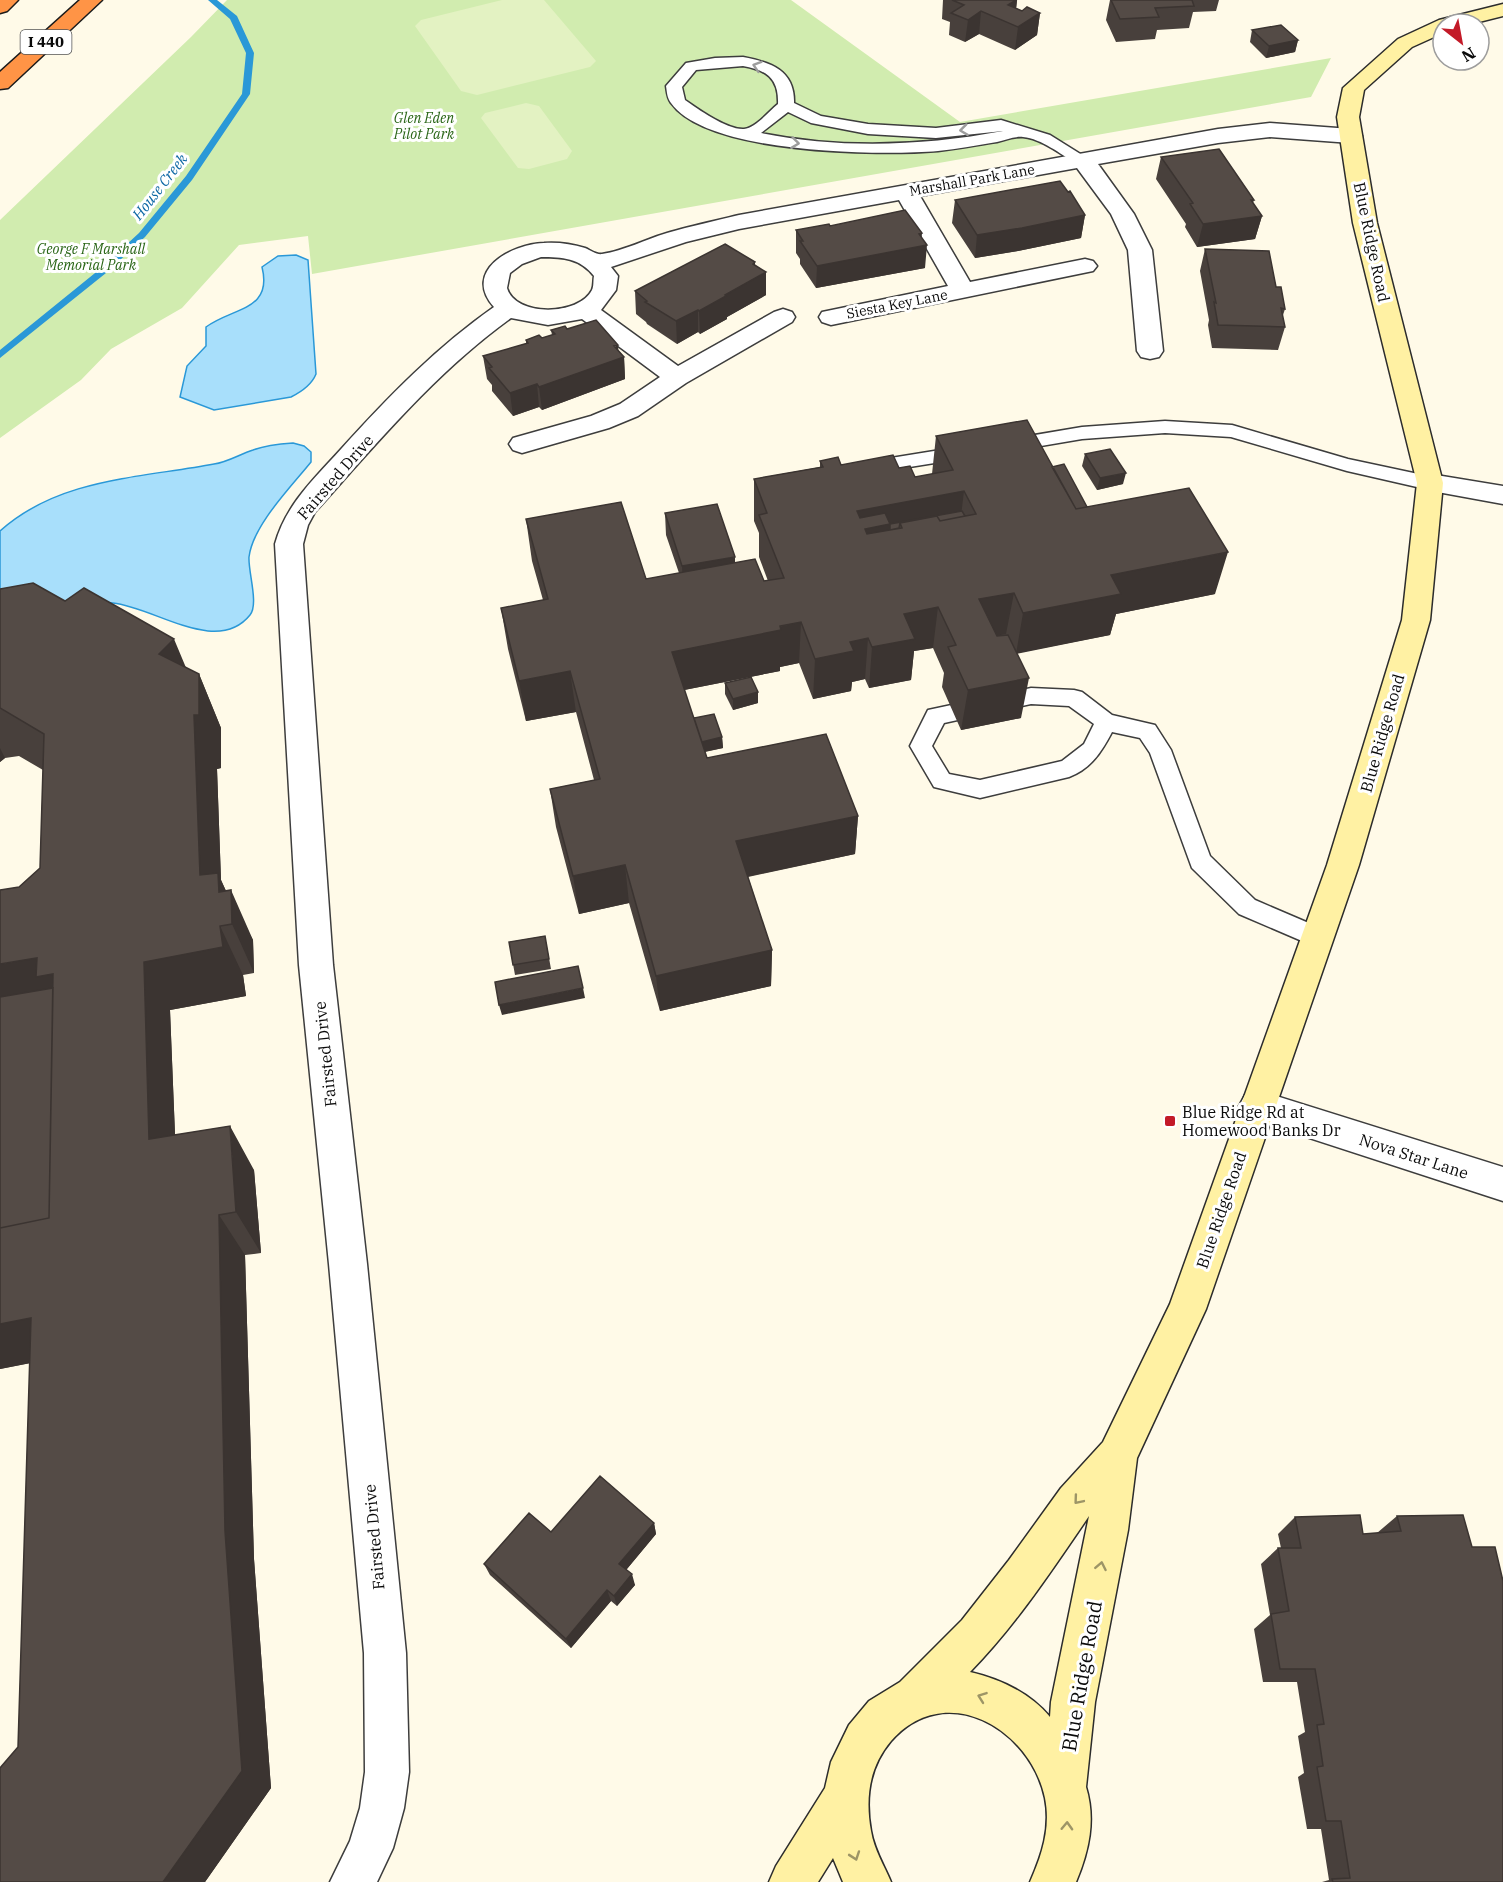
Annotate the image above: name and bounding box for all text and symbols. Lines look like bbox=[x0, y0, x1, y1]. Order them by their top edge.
north arrow bbox=[1431, 12, 1491, 72]
road number: I 440 bbox=[20, 30, 72, 54]
text: N bbox=[1458, 43, 1479, 67]
one-way arrow bbox=[752, 61, 763, 73]
park label: Glen Eden Pilot Park bbox=[393, 109, 455, 143]
one-way arrow bbox=[959, 123, 968, 136]
one-way arrow bbox=[790, 136, 799, 149]
water label: House Creek bbox=[127, 150, 191, 224]
street label: Marshall Park Lane bbox=[908, 160, 1036, 200]
street label: Blue Ridge Road bbox=[1350, 180, 1395, 304]
park label: George F Marshall Memorial Park bbox=[37, 240, 146, 274]
street label: Siesta Key Lane bbox=[845, 285, 949, 323]
street label: Fairsted Drive bbox=[293, 430, 377, 524]
street label: Blue Ridge Road bbox=[1356, 671, 1409, 795]
street label: Fairsted Drive bbox=[310, 1000, 340, 1108]
place label: Blue Ridge Rd at Homewood Banks Dr bbox=[1182, 1102, 1341, 1140]
marker: Blue Ridge Rd at Homewood Banks Dr bbox=[1163, 1114, 1177, 1128]
street label: Nova Star Lane bbox=[1357, 1129, 1471, 1183]
street label: Blue Ridge Road bbox=[1192, 1149, 1250, 1271]
street label: Fairsted Drive bbox=[359, 1483, 389, 1591]
one-way arrow bbox=[1074, 1493, 1085, 1504]
one-way arrow bbox=[1094, 1561, 1107, 1571]
street label: Blue Ridge Road bbox=[1055, 1598, 1108, 1754]
one-way arrow bbox=[977, 1691, 988, 1704]
one-way arrow bbox=[1061, 1822, 1074, 1831]
one-way arrow bbox=[848, 1850, 860, 1861]

